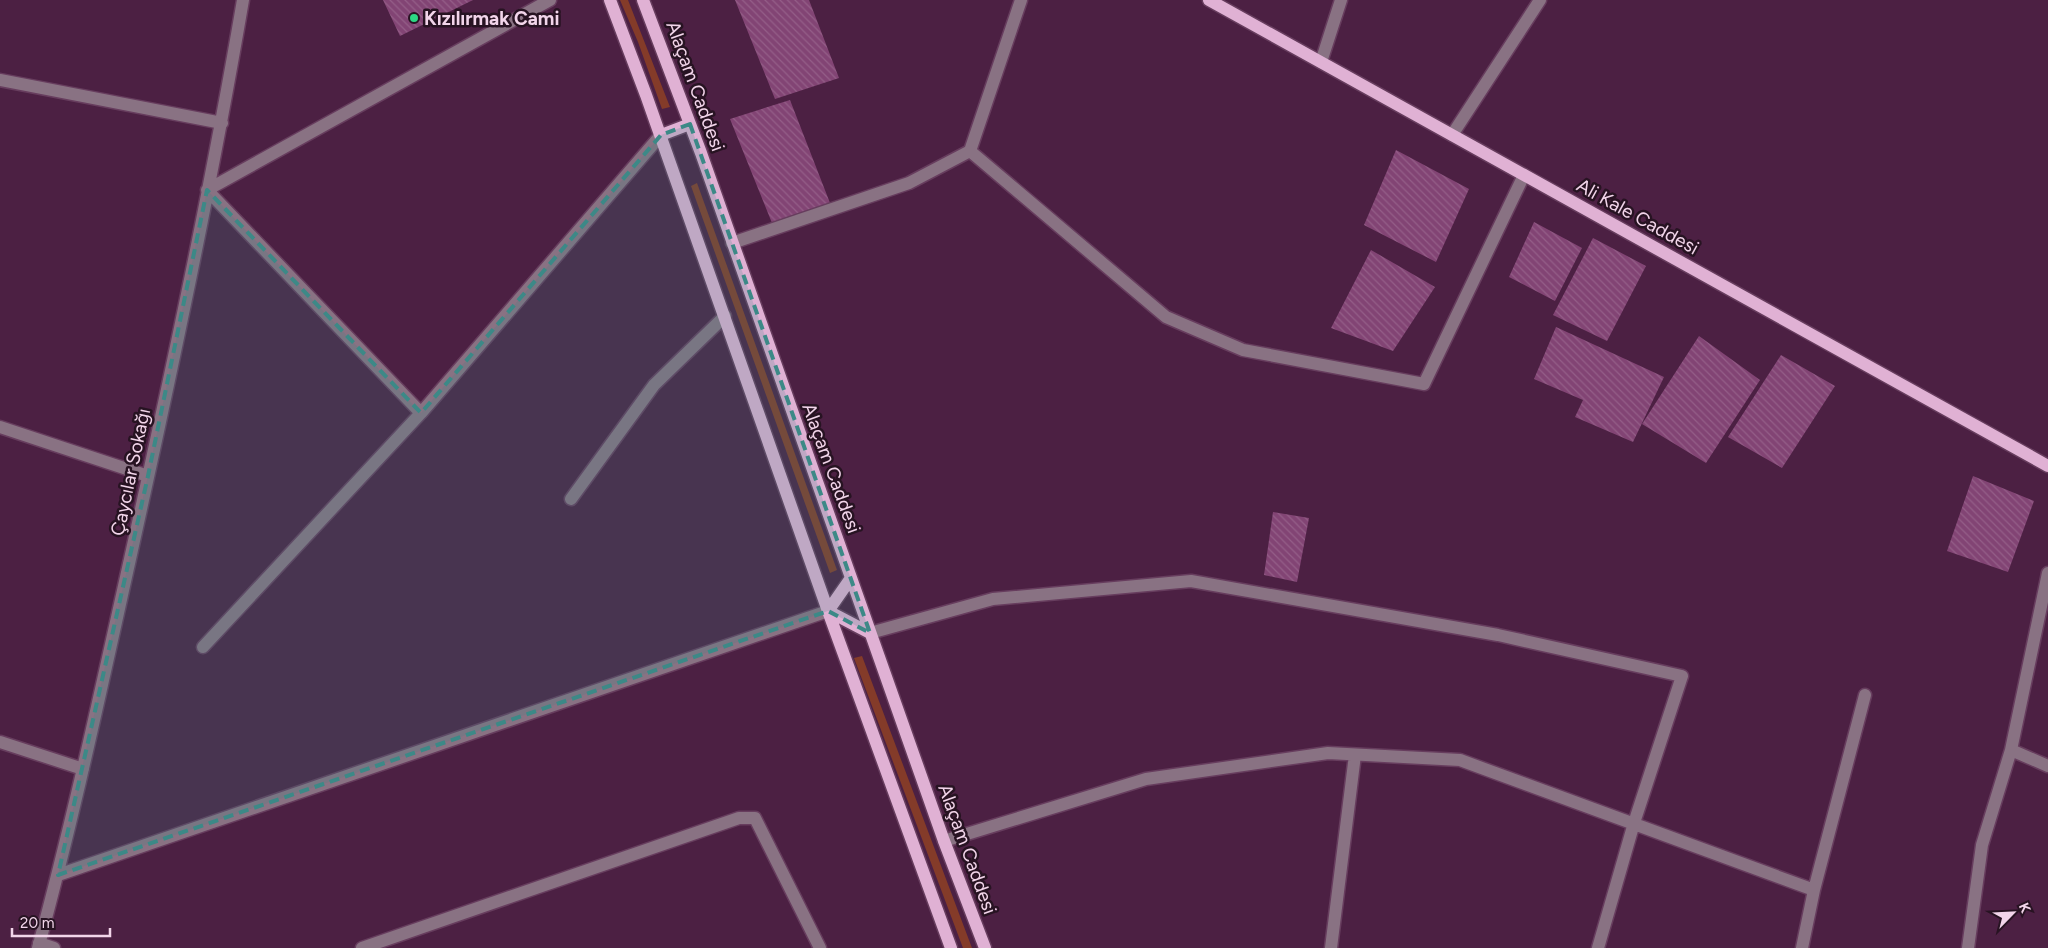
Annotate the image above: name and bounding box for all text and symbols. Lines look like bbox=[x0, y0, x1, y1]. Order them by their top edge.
place label: Kızılırmak Cami bbox=[424, 7, 559, 30]
marker: Kızılırmak Cami bbox=[408, 12, 420, 24]
street label: Alaçam Caddesi bbox=[661, 18, 730, 154]
street label: Ali Kale Caddesi bbox=[1573, 173, 1703, 259]
street label: Alaçam Caddesi bbox=[797, 400, 866, 536]
street label: Çaycılar Sokağı bbox=[106, 406, 155, 538]
street label: Alaçam Caddesi bbox=[933, 781, 1002, 917]
north arrow bbox=[1988, 888, 2038, 938]
text: K bbox=[2015, 900, 2034, 916]
scale bar bbox=[12, 906, 110, 938]
text: 20 m bbox=[20, 914, 54, 932]

